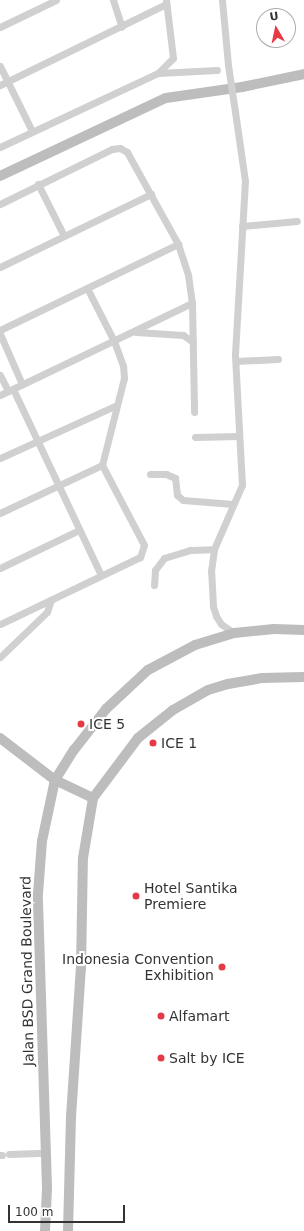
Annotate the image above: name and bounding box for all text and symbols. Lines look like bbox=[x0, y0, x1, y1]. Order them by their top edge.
north arrow bbox=[256, 8, 296, 48]
text: U bbox=[269, 10, 280, 24]
place label: ICE 5 bbox=[89, 716, 125, 732]
marker: ICE 5 bbox=[76, 719, 86, 729]
place label: ICE 1 bbox=[161, 735, 197, 751]
marker: ICE 1 bbox=[148, 738, 158, 748]
street label: Jalan BSD Grand Boulevard bbox=[17, 876, 37, 1066]
place label: Hotel Santika Premiere bbox=[144, 880, 238, 912]
marker: Hotel Santika Premiere bbox=[131, 891, 141, 901]
place label: Indonesia Convention Exhibition bbox=[62, 951, 214, 984]
marker: Indonesia Convention Exhibition bbox=[217, 962, 227, 972]
place label: Alfamart bbox=[169, 1008, 229, 1024]
marker: Alfamart bbox=[156, 1011, 166, 1021]
place label: Salt by ICE bbox=[169, 1050, 245, 1066]
marker: Salt by ICE bbox=[156, 1053, 166, 1063]
scale bar bbox=[10, 1197, 127, 1223]
text: 100 m bbox=[15, 1205, 53, 1219]

